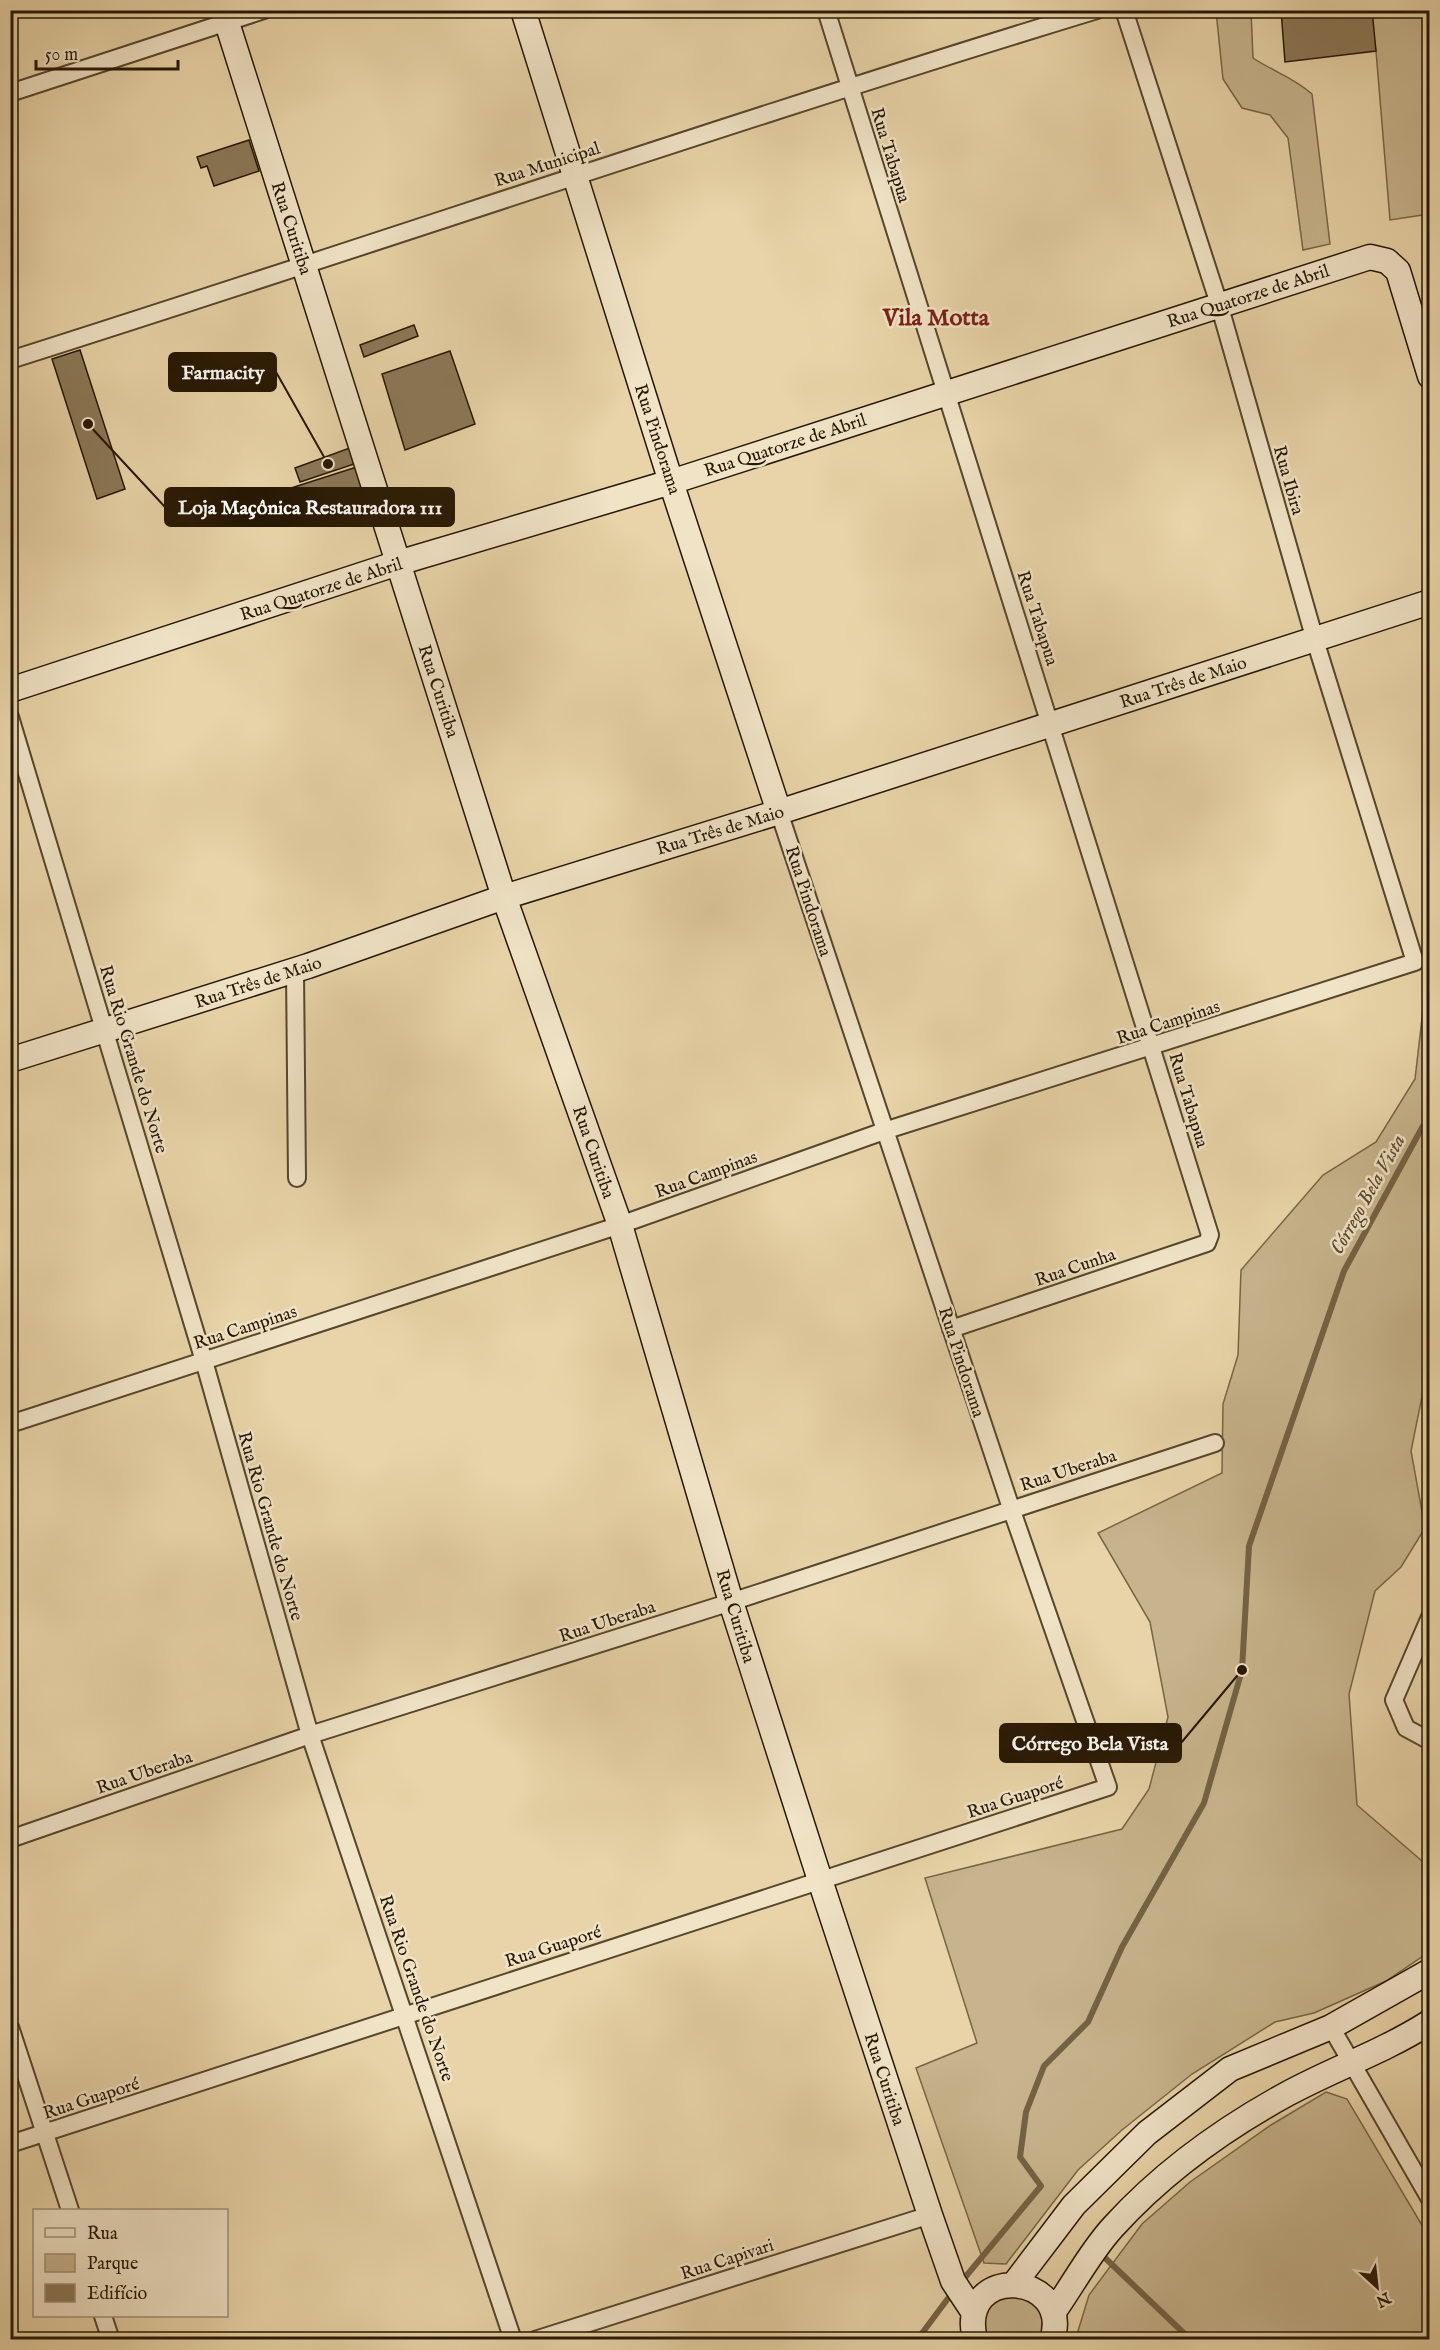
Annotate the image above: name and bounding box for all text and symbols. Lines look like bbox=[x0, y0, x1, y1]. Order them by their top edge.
scale bar bbox=[36, 33, 178, 71]
text: 50 m bbox=[45, 44, 78, 67]
street label: Rua Tabapua bbox=[864, 105, 915, 206]
street label: Rua Municipal bbox=[492, 137, 603, 193]
street label: Rua Curitiba bbox=[265, 179, 316, 278]
street label: Rua Quatorze de Abril bbox=[1164, 260, 1333, 335]
district label: Vila Motta bbox=[882, 303, 990, 334]
callout: Farmacity bbox=[169, 353, 276, 391]
text: Farmacity bbox=[181, 361, 266, 386]
street label: Rua Pindorama bbox=[628, 381, 685, 498]
street label: Rua Quatorze de Abril bbox=[701, 409, 870, 484]
street label: Rua Ibira bbox=[1267, 443, 1308, 518]
callout: Loja Maçônica Restauradora 111 bbox=[165, 488, 454, 526]
text: Loja Maçônica Restauradora 111 bbox=[178, 496, 442, 521]
street label: Rua Quatorze de Abril bbox=[237, 553, 406, 628]
street label: Rua Tabapua bbox=[1010, 568, 1063, 669]
street label: Rua Curitiba bbox=[412, 642, 463, 741]
street label: Rua Três de Maio bbox=[1117, 652, 1250, 715]
street label: Rua Três de Maio bbox=[654, 801, 787, 862]
street label: Rua Pindorama bbox=[779, 843, 836, 960]
street label: Rua Três de Maio bbox=[192, 952, 325, 1015]
street label: Rua Rio Grande do Norte bbox=[93, 963, 172, 1156]
street label: Rua Campinas bbox=[1114, 996, 1223, 1051]
street label: Rua Tabapua bbox=[1162, 1050, 1213, 1151]
street label: Rua Curitiba bbox=[566, 1103, 619, 1202]
water label: Córrego Bela Vista bbox=[1325, 1130, 1412, 1259]
street label: Rua Campinas bbox=[652, 1146, 761, 1205]
street label: Rua Cunha bbox=[1032, 1244, 1119, 1293]
street label: Rua Campinas bbox=[191, 1301, 300, 1356]
street label: Rua Pindorama bbox=[932, 1304, 989, 1421]
street label: Rua Rio Grande do Norte bbox=[232, 1429, 308, 1624]
street label: Rua Uberaba bbox=[1017, 1445, 1120, 1498]
street label: Rua Curitiba bbox=[709, 1567, 760, 1666]
street label: Rua Uberaba bbox=[556, 1596, 659, 1649]
callout: Córrego Bela Vista bbox=[1000, 1724, 1181, 1762]
text: Córrego Bela Vista bbox=[1012, 1732, 1169, 1757]
street label: Rua Uberaba bbox=[93, 1746, 196, 1801]
street label: Rua Guaporé bbox=[964, 1772, 1067, 1825]
street label: Rua Rio Grande do Norte bbox=[373, 1892, 458, 2085]
street label: Rua Guaporé bbox=[502, 1921, 605, 1974]
street label: Rua Curitiba bbox=[858, 2030, 909, 2129]
street label: Rua Guaporé bbox=[40, 2073, 143, 2126]
legend bbox=[33, 2209, 228, 2317]
text: Rua bbox=[87, 2223, 118, 2246]
street label: Rua Capivari bbox=[678, 2234, 777, 2286]
text: Parque bbox=[87, 2253, 138, 2276]
north arrow bbox=[1347, 2257, 1407, 2317]
text: Edifício bbox=[87, 2283, 148, 2306]
text: N bbox=[1372, 2286, 1395, 2311]

